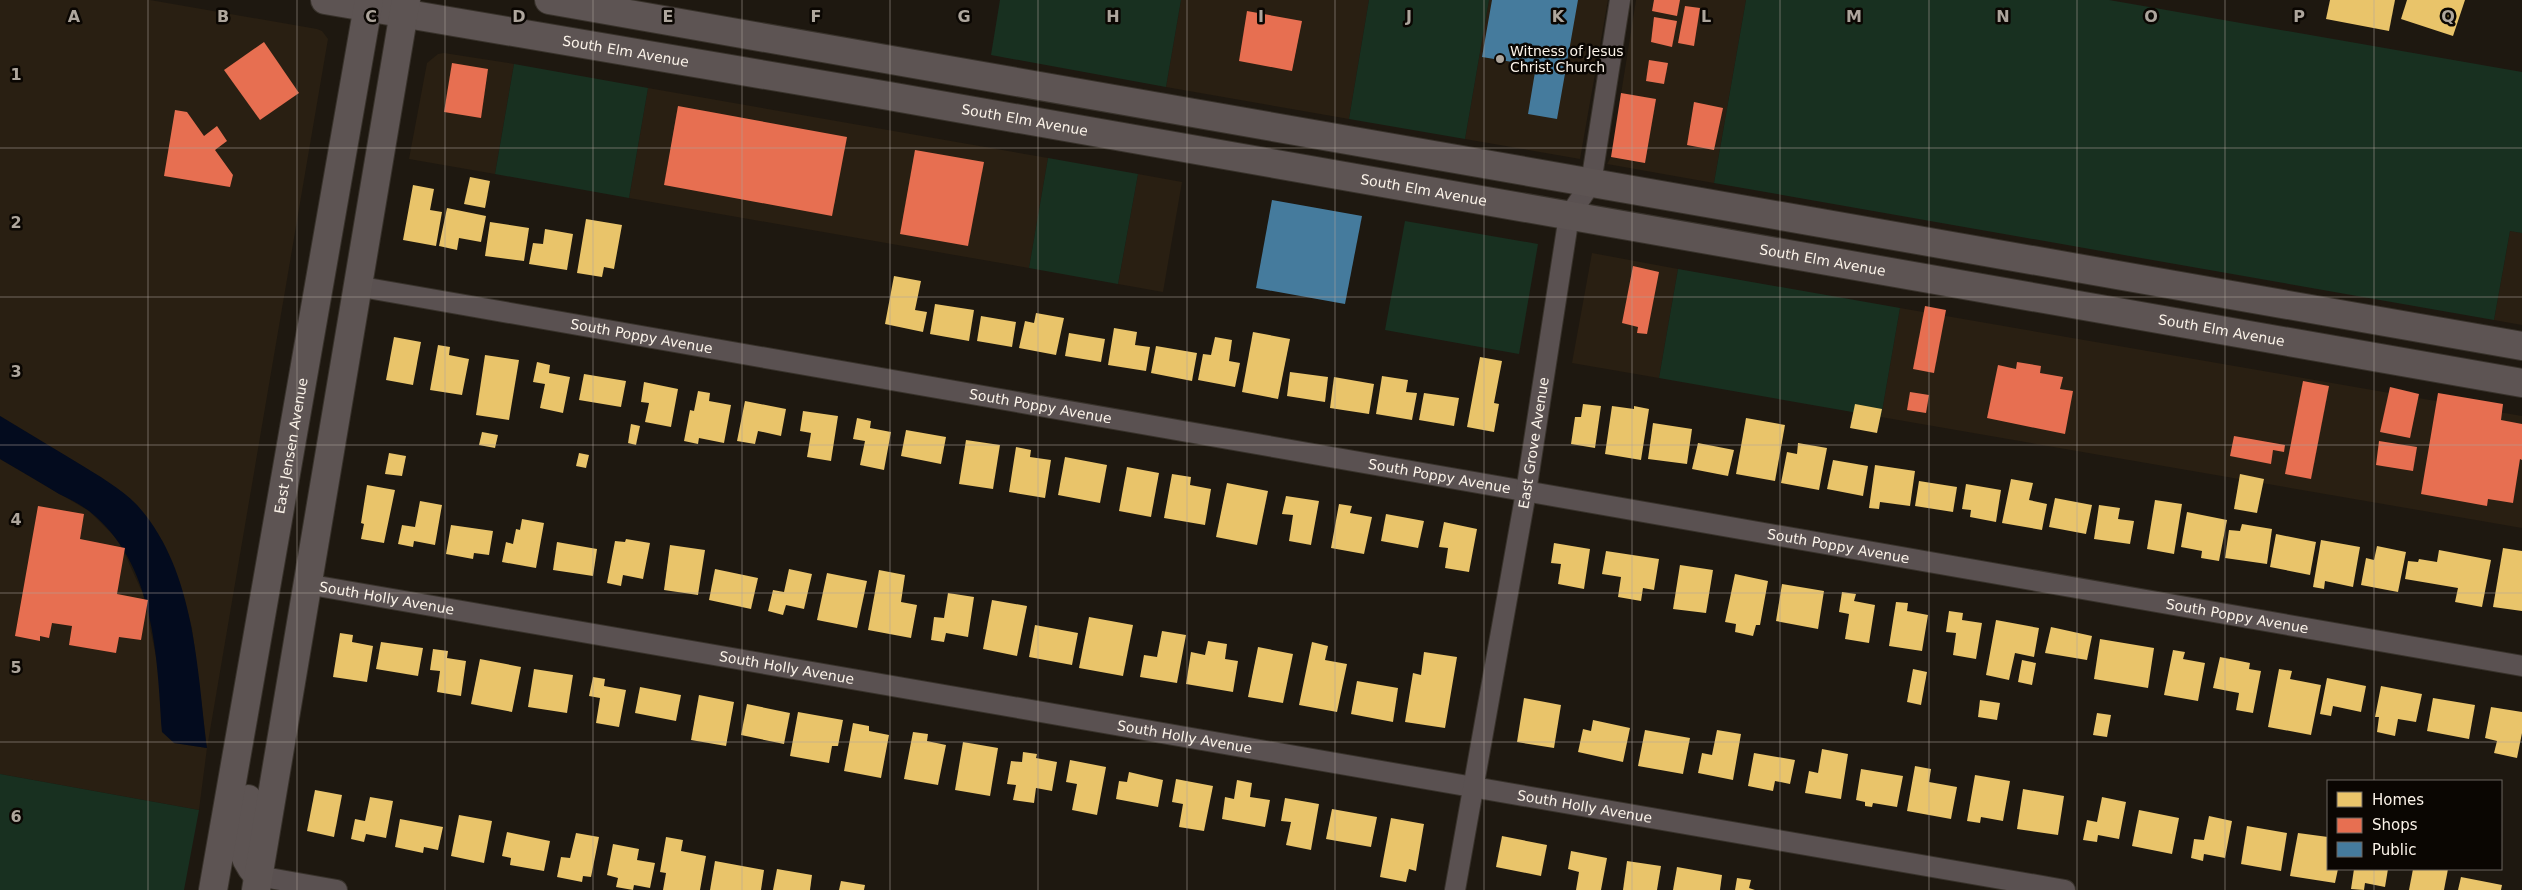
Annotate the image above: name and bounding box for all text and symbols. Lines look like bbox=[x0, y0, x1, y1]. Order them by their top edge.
text: A bbox=[68, 7, 81, 26]
text: B bbox=[217, 7, 229, 26]
text: C bbox=[365, 7, 377, 26]
text: D bbox=[512, 7, 526, 26]
text: E bbox=[663, 7, 673, 26]
text: F bbox=[811, 7, 821, 26]
text: G bbox=[957, 7, 971, 26]
text: H bbox=[1106, 7, 1120, 26]
text: I bbox=[1258, 7, 1264, 26]
text: J bbox=[1405, 7, 1412, 26]
text: K bbox=[1552, 7, 1565, 26]
text: L bbox=[1701, 7, 1711, 26]
text: M bbox=[1846, 7, 1862, 26]
text: N bbox=[1996, 7, 2010, 26]
text: O bbox=[2144, 7, 2158, 26]
text: P bbox=[2293, 7, 2305, 26]
text: Q bbox=[2441, 7, 2455, 26]
street label: South Elm Avenue bbox=[561, 33, 690, 70]
place label: Witness of Jesus Christ Church bbox=[1510, 43, 1624, 75]
marker: Witness of Jesus Christ Church bbox=[1494, 53, 1506, 65]
text: 1 bbox=[10, 65, 22, 84]
street label: South Elm Avenue bbox=[960, 101, 1089, 139]
street label: South Elm Avenue bbox=[1359, 171, 1488, 209]
text: 2 bbox=[10, 213, 22, 232]
street label: South Elm Avenue bbox=[1758, 241, 1887, 279]
street label: South Elm Avenue bbox=[2157, 311, 2286, 349]
street label: South Poppy Avenue bbox=[569, 316, 714, 356]
text: 3 bbox=[10, 362, 22, 381]
street label: East Grove Avenue bbox=[1515, 376, 1552, 510]
street label: East Jensen Avenue bbox=[271, 377, 311, 515]
street label: South Poppy Avenue bbox=[968, 386, 1113, 426]
street label: South Poppy Avenue bbox=[1367, 456, 1512, 496]
text: 4 bbox=[10, 510, 22, 529]
street label: South Poppy Avenue bbox=[1766, 526, 1911, 566]
street label: South Holly Avenue bbox=[318, 578, 456, 618]
street label: South Poppy Avenue bbox=[2165, 596, 2310, 636]
street label: South Holly Avenue bbox=[718, 648, 856, 687]
text: 5 bbox=[10, 658, 22, 677]
street label: South Holly Avenue bbox=[1116, 717, 1254, 756]
legend bbox=[2327, 780, 2502, 870]
street label: South Holly Avenue bbox=[1516, 787, 1654, 826]
text: Homes bbox=[2372, 791, 2424, 809]
text: 6 bbox=[10, 807, 22, 826]
text: Shops bbox=[2372, 816, 2418, 834]
text: Public bbox=[2372, 841, 2416, 859]

